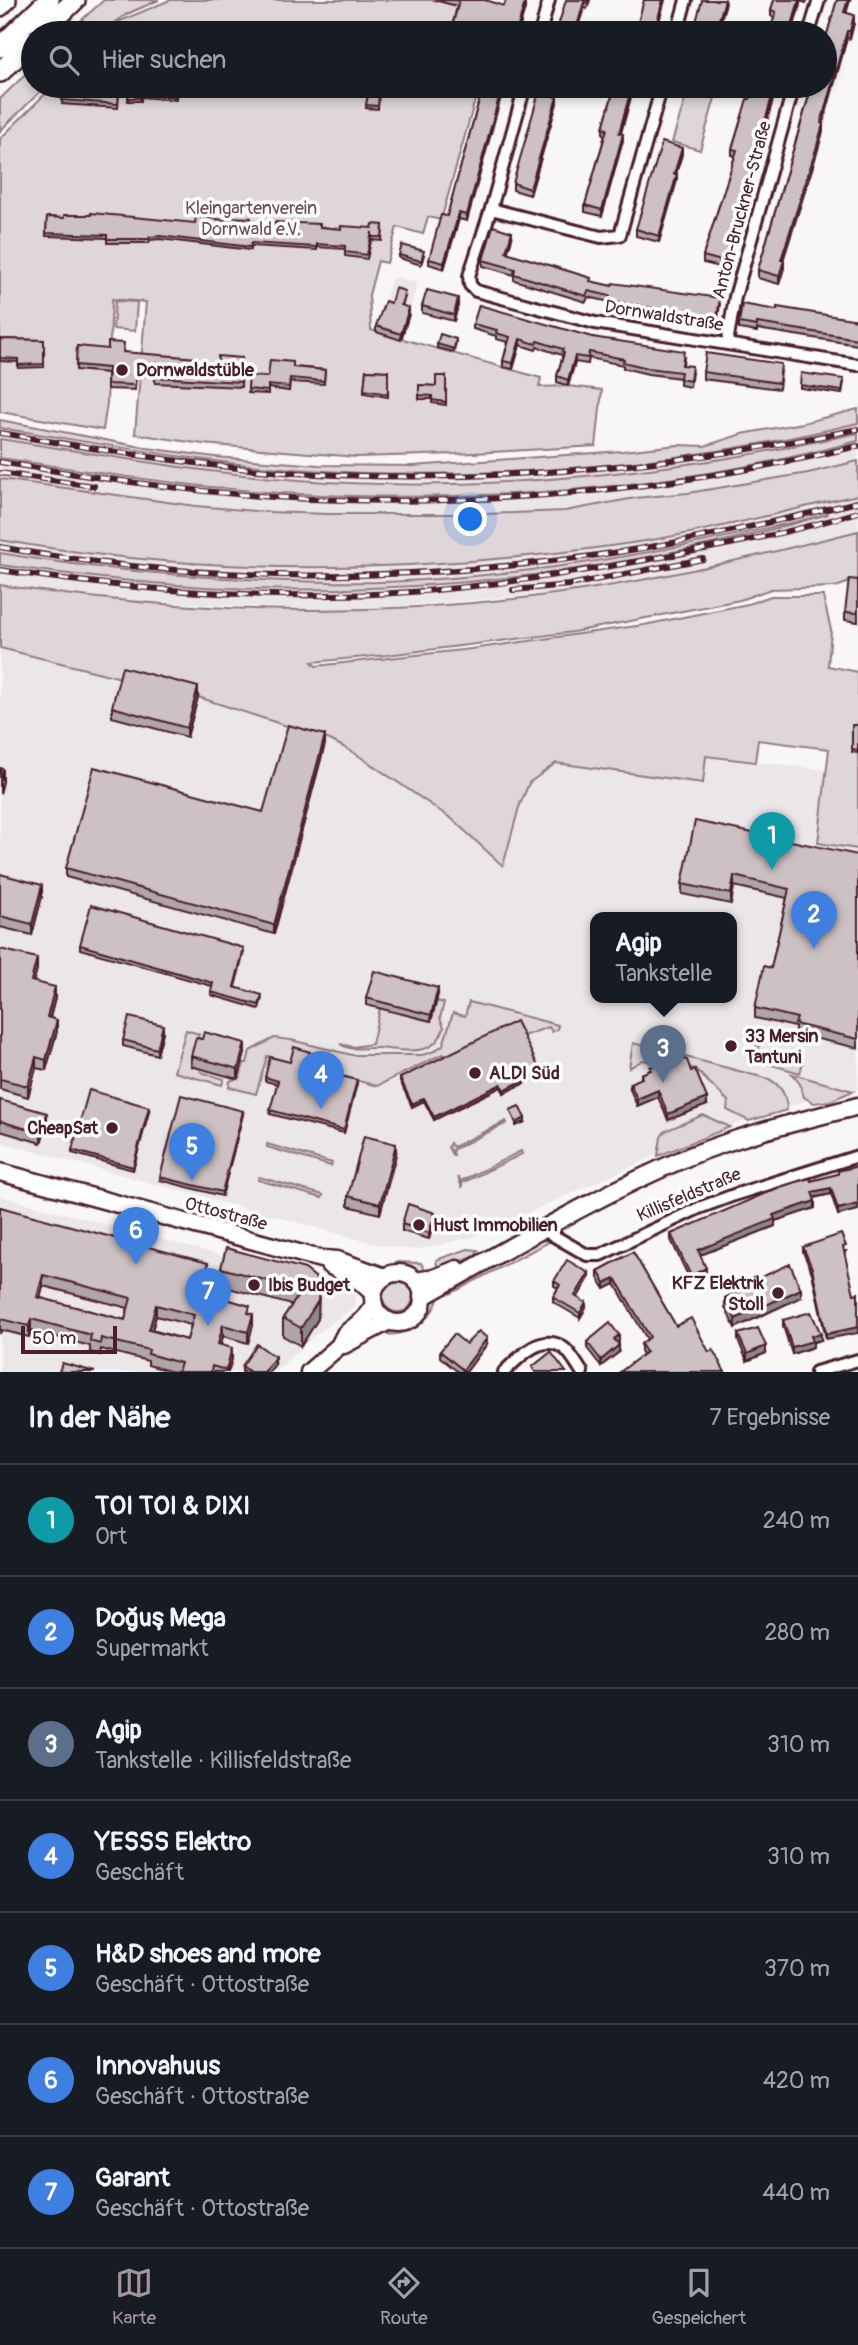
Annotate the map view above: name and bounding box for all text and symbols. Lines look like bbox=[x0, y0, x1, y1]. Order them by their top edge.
search box bbox=[21, 21, 837, 98]
icon: search bbox=[45, 41, 83, 79]
text: Hier suchen bbox=[101, 44, 226, 76]
street label: Anton-Bruckner-Straße bbox=[707, 119, 777, 301]
park label: Kleingartenverein Dornwald e.V. bbox=[185, 197, 317, 241]
street label: Dornwaldstraße bbox=[603, 295, 725, 337]
place label: Dornwaldstüble bbox=[136, 359, 255, 382]
marker: Dornwaldstüble bbox=[114, 362, 130, 378]
your location bbox=[453, 502, 487, 536]
pin: 1 bbox=[749, 812, 795, 870]
pin: 2 bbox=[791, 891, 837, 949]
popup bbox=[590, 912, 737, 1003]
text: Agip bbox=[615, 927, 662, 959]
text: Tankstelle bbox=[615, 959, 712, 988]
pin: 3 bbox=[640, 1025, 686, 1083]
place label: 33 Mersin Tantuni bbox=[744, 1025, 819, 1069]
marker: 33 Mersin Tantuni bbox=[723, 1038, 739, 1054]
pin: 4 bbox=[298, 1051, 344, 1109]
place label: ALDI Süd bbox=[489, 1062, 560, 1085]
marker: ALDI Süd bbox=[467, 1065, 483, 1081]
place label: CheapSat bbox=[27, 1117, 99, 1140]
marker: CheapSat bbox=[104, 1120, 120, 1136]
pin: 5 bbox=[169, 1123, 215, 1181]
street label: Killisfeldstraße bbox=[633, 1163, 745, 1227]
street label: Ottostraße bbox=[182, 1192, 270, 1236]
pin: 6 bbox=[113, 1207, 159, 1265]
place label: Hust Immobilien bbox=[433, 1214, 558, 1237]
marker: Hust Immobilien bbox=[411, 1217, 427, 1233]
pin: 7 bbox=[185, 1268, 231, 1326]
place label: KFZ Elektrik Stoll bbox=[672, 1272, 764, 1316]
place label: Ibis Budget bbox=[268, 1274, 351, 1297]
marker: Ibis Budget bbox=[246, 1277, 262, 1293]
marker: KFZ Elektrik Stoll bbox=[770, 1285, 786, 1301]
scale bar bbox=[21, 1323, 117, 1355]
text: 50 m bbox=[32, 1326, 76, 1350]
text: In der Nähe bbox=[28, 1399, 170, 1436]
text: 7 Ergebnisse bbox=[709, 1403, 830, 1432]
text: TOI TOI & DIXI bbox=[95, 1490, 250, 1522]
text: 1 bbox=[47, 1506, 56, 1535]
text: 240 m bbox=[763, 1506, 830, 1535]
text: Ort bbox=[95, 1522, 127, 1551]
text: Doğuş Mega bbox=[95, 1602, 226, 1634]
text: 2 bbox=[45, 1618, 57, 1647]
text: 280 m bbox=[764, 1618, 830, 1647]
text: Supermarkt bbox=[95, 1634, 209, 1663]
text: Agip bbox=[95, 1714, 142, 1746]
text: 3 bbox=[45, 1730, 57, 1759]
text: 310 m bbox=[767, 1730, 830, 1759]
text: Tankstelle · Killisfeldstraße bbox=[95, 1746, 351, 1775]
text: YESSS Elektro bbox=[95, 1826, 251, 1858]
text: 4 bbox=[44, 1842, 58, 1871]
text: 310 m bbox=[767, 1842, 830, 1871]
text: Geschäft bbox=[95, 1858, 184, 1887]
text: H&D shoes and more bbox=[95, 1938, 321, 1970]
text: 5 bbox=[45, 1954, 57, 1983]
text: 370 m bbox=[764, 1954, 830, 1983]
text: Geschäft · Ottostraße bbox=[95, 1970, 309, 1999]
text: Innovahuus bbox=[95, 2050, 220, 2082]
text: 6 bbox=[44, 2066, 58, 2095]
text: 420 m bbox=[763, 2066, 830, 2095]
text: Geschäft · Ottostraße bbox=[95, 2082, 309, 2111]
text: Garant bbox=[95, 2162, 170, 2194]
text: 7 bbox=[45, 2178, 57, 2207]
text: 440 m bbox=[762, 2178, 830, 2207]
text: Geschäft · Ottostraße bbox=[95, 2194, 309, 2223]
tab: Karte bbox=[112, 2264, 156, 2330]
tab: Route bbox=[380, 2264, 428, 2330]
tab: Gespeichert bbox=[652, 2264, 746, 2330]

